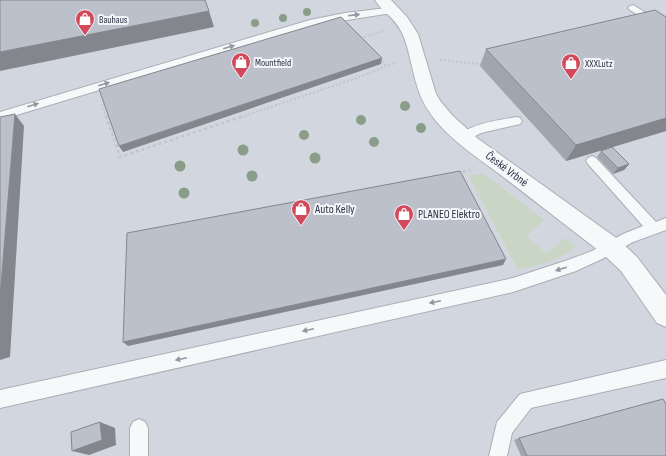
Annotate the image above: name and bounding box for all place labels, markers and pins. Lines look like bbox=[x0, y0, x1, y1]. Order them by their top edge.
shop icon: Bauhaus bbox=[74, 8, 96, 36]
place label: Bauhaus bbox=[99, 14, 128, 26]
shop icon: Mountfield bbox=[230, 51, 252, 79]
shop icon: XXXLutz bbox=[560, 52, 582, 80]
place label: Mountfield bbox=[255, 57, 291, 69]
place label: XXXLutz bbox=[584, 58, 613, 70]
shop icon: Auto Kelly bbox=[290, 198, 312, 226]
place label: Auto Kelly bbox=[314, 202, 355, 217]
shop icon: PLANEO Elektro bbox=[393, 203, 415, 231]
place label: PLANEO Elektro bbox=[418, 207, 480, 222]

